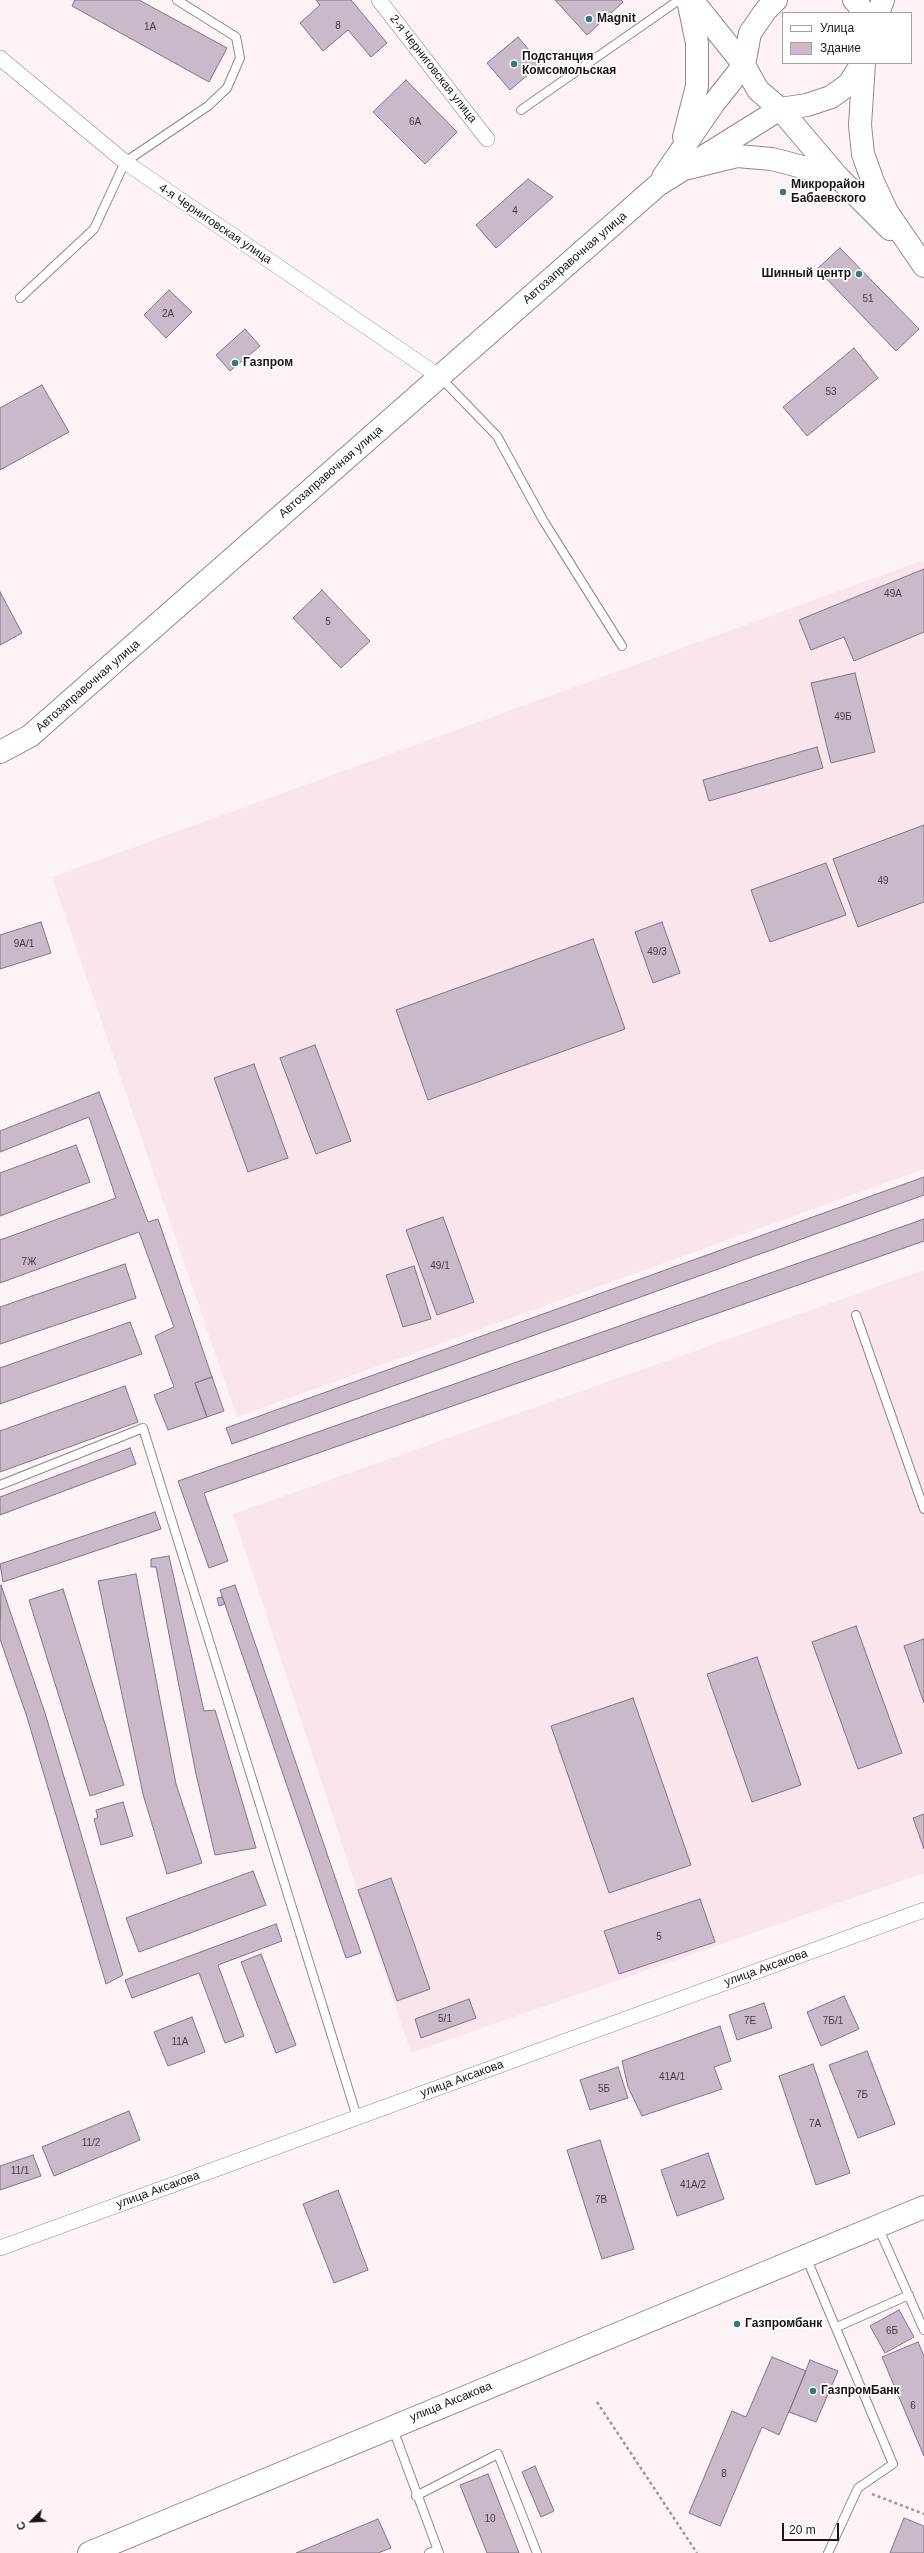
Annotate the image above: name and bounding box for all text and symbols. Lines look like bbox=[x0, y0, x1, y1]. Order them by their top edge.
street label: 2-я Черниговская улица bbox=[386, 12, 480, 126]
place label: Magnit bbox=[597, 12, 636, 26]
legend bbox=[782, 12, 912, 64]
marker: Magnit bbox=[584, 14, 594, 24]
house number: 8 bbox=[335, 20, 341, 32]
house number: 1А bbox=[144, 21, 156, 33]
text: Улица bbox=[820, 21, 854, 35]
text: Здание bbox=[820, 41, 861, 55]
place label: Подстанция Комсомольская bbox=[522, 50, 616, 78]
marker: Подстанция Комсомольская bbox=[509, 59, 519, 69]
house number: 6А bbox=[409, 116, 421, 128]
place label: Микрорайон Бабаевского bbox=[791, 178, 866, 206]
street label: 4-я Черниговская улица bbox=[156, 181, 274, 267]
marker: Микрорайон Бабаевского bbox=[778, 187, 788, 197]
house number: 4 bbox=[512, 205, 518, 217]
street label: Автозаправочная улица bbox=[520, 209, 630, 307]
place label: Шинный центр bbox=[762, 267, 851, 281]
marker: Шинный центр bbox=[854, 269, 864, 279]
house number: 51 bbox=[862, 293, 874, 305]
house number: 2А bbox=[162, 308, 174, 320]
place label: Газпром bbox=[243, 356, 293, 370]
marker: Газпром bbox=[230, 358, 240, 368]
house number: 53 bbox=[825, 386, 837, 398]
street label: Автозаправочная улица bbox=[276, 423, 386, 521]
house number: 49А bbox=[884, 588, 902, 600]
house number: 5 bbox=[325, 616, 331, 628]
street label: Автозаправочная улица bbox=[33, 637, 143, 735]
house number: 49Б bbox=[834, 711, 852, 723]
house number: 49 bbox=[877, 875, 889, 887]
house number: 9А/1 bbox=[14, 938, 34, 950]
house number: 49/3 bbox=[647, 946, 667, 958]
house number: 7Ж bbox=[22, 1256, 36, 1268]
house number: 49/1 bbox=[430, 1260, 450, 1272]
house number: 5 bbox=[656, 1931, 662, 1943]
street label: улица Аксакова bbox=[722, 1946, 810, 1990]
house number: 5/1 bbox=[438, 2013, 452, 2025]
house number: 7Е bbox=[744, 2015, 756, 2027]
house number: 7Б/1 bbox=[823, 2015, 843, 2027]
house number: 11А bbox=[171, 2036, 189, 2048]
street label: улица Аксакова bbox=[418, 2057, 506, 2101]
house number: 41А/1 bbox=[659, 2071, 685, 2083]
house number: 5Б bbox=[598, 2083, 610, 2095]
house number: 7Б bbox=[856, 2089, 868, 2101]
house number: 7А bbox=[809, 2118, 821, 2130]
house number: 11/2 bbox=[82, 2137, 100, 2149]
house number: 11/1 bbox=[11, 2165, 29, 2177]
street label: улица Аксакова bbox=[114, 2168, 202, 2212]
house number: 41А/2 bbox=[680, 2179, 706, 2191]
house number: 7В bbox=[595, 2194, 607, 2206]
place label: Газпромбанк bbox=[745, 2317, 822, 2331]
marker: Газпромбанк bbox=[732, 2319, 742, 2329]
house number: 6Б bbox=[886, 2325, 898, 2337]
street label: улица Аксакова bbox=[408, 2379, 494, 2425]
place label: ГазпромБанк bbox=[821, 2384, 900, 2398]
marker: ГазпромБанк bbox=[808, 2386, 818, 2396]
house number: 6 bbox=[910, 2400, 916, 2412]
house number: 8 bbox=[721, 2468, 727, 2480]
north arrow bbox=[12, 2501, 52, 2541]
house number: 10 bbox=[484, 2513, 496, 2525]
scale bar bbox=[784, 2515, 841, 2541]
text: С bbox=[14, 2520, 28, 2532]
text: 20 m bbox=[789, 2523, 816, 2537]

